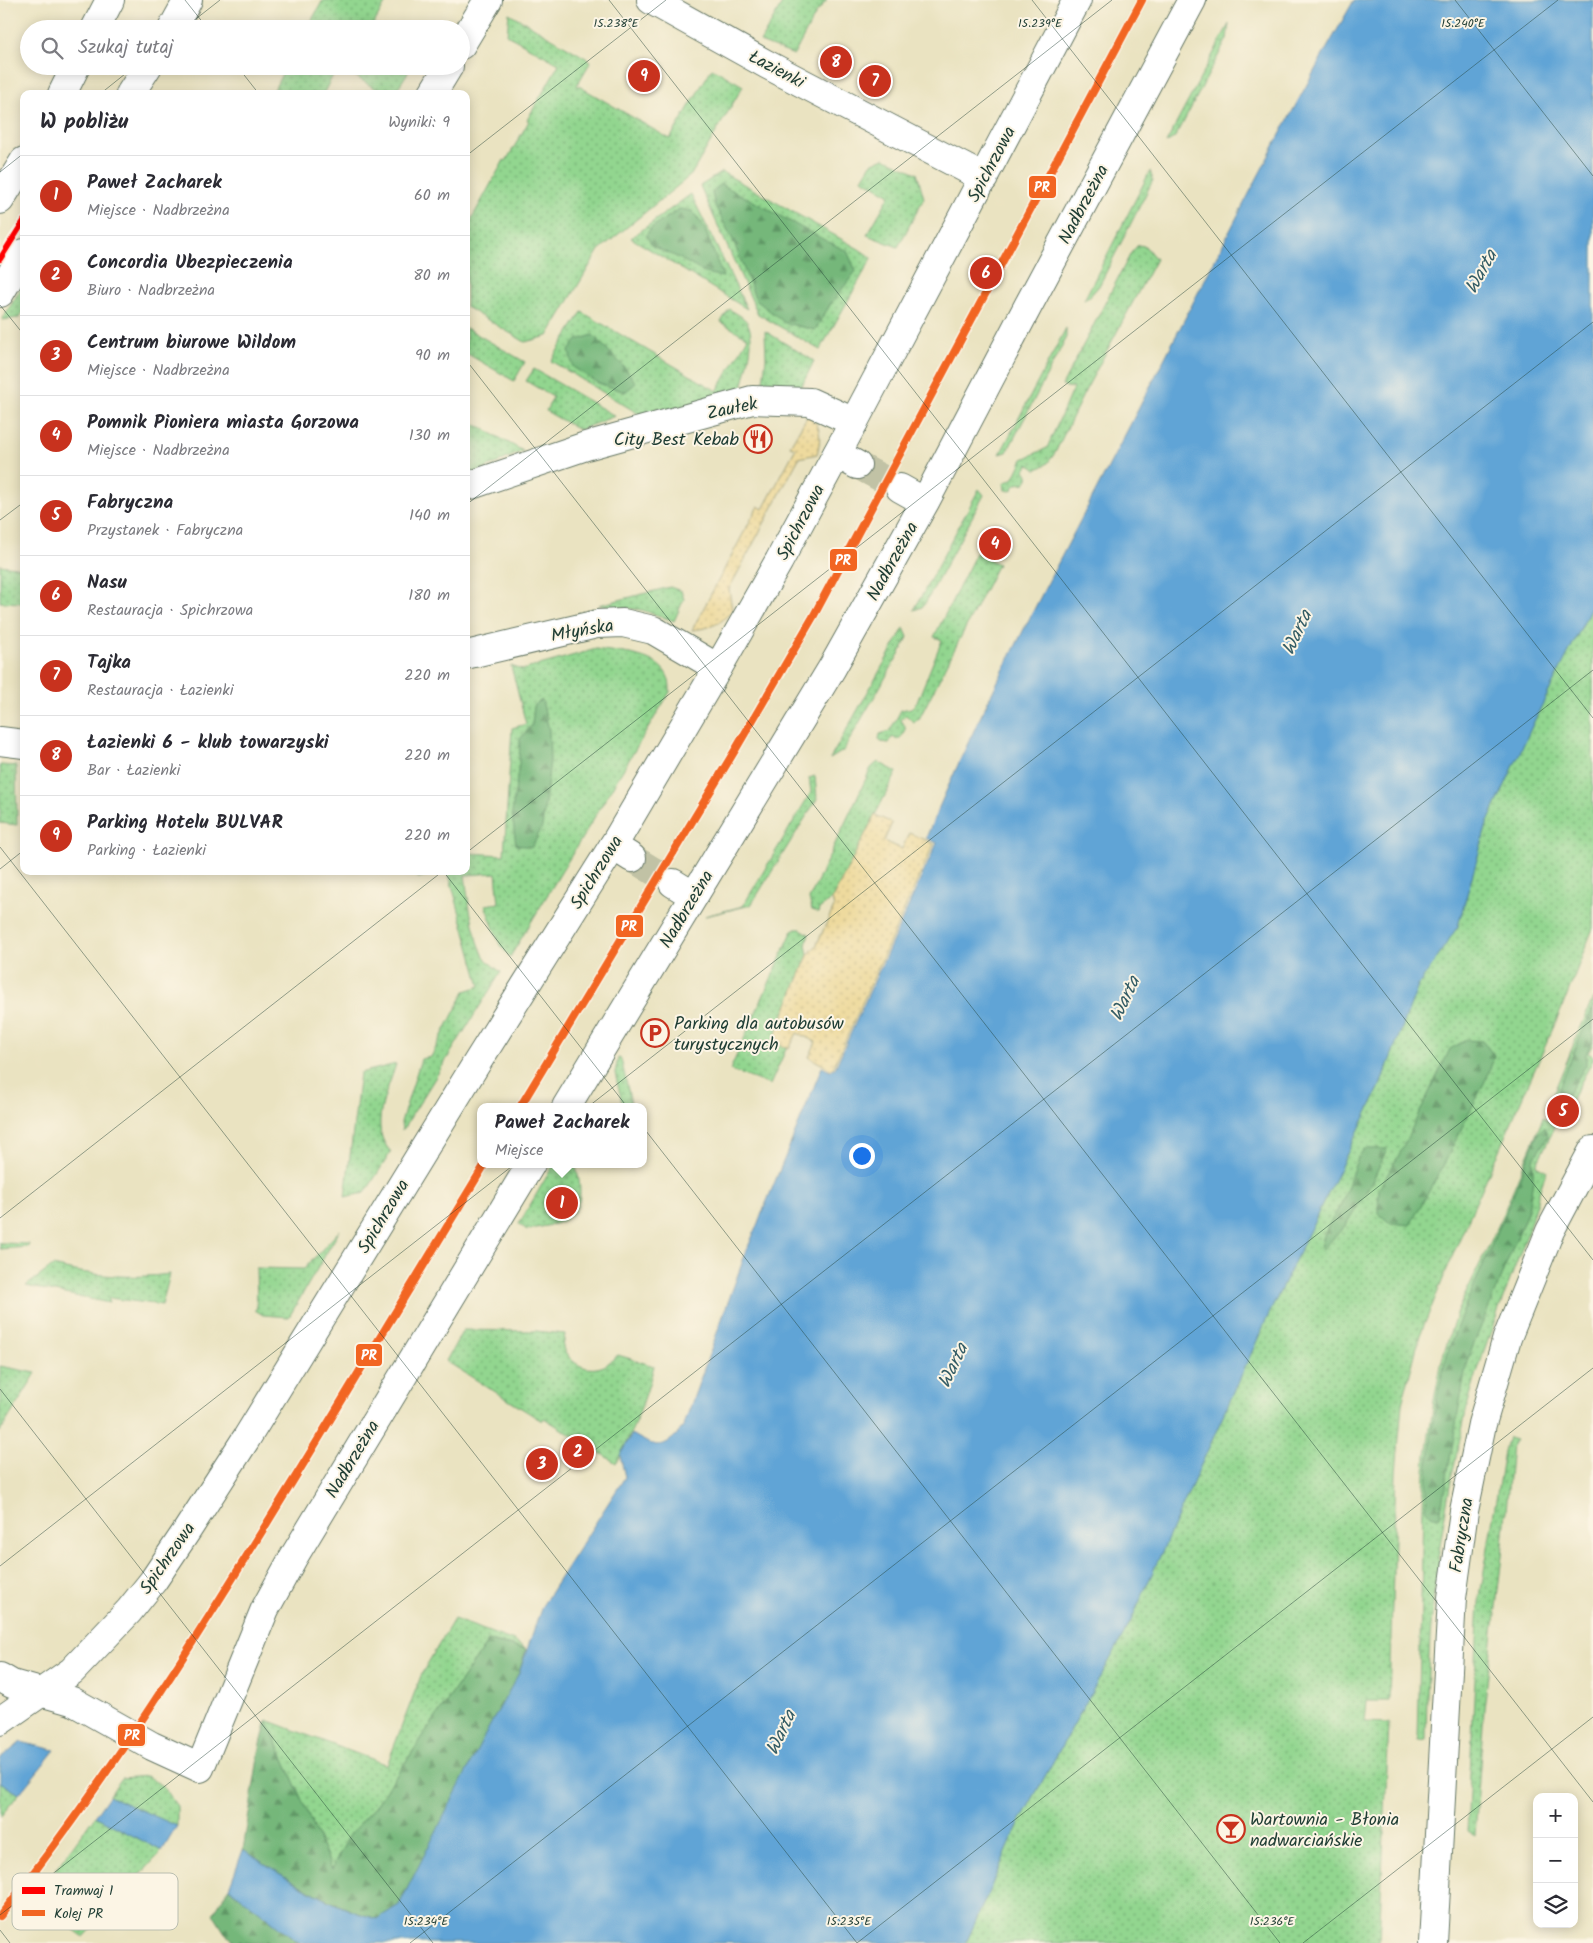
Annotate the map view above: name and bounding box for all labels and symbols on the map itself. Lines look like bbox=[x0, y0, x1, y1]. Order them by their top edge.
text: 15.238°E bbox=[593, 14, 640, 33]
text: 15.239°E bbox=[1018, 14, 1063, 33]
text: 15.240°E bbox=[1441, 14, 1486, 33]
street label: Łazienki bbox=[743, 43, 810, 98]
pin: 8 bbox=[820, 43, 852, 81]
pin: 9 bbox=[628, 57, 660, 95]
pin: 7 bbox=[859, 62, 891, 100]
street label: Spichrzowa bbox=[960, 121, 1025, 208]
street label: Nadbrzeżna bbox=[1051, 160, 1118, 250]
line badge: PR bbox=[1028, 175, 1057, 199]
text: PR bbox=[1034, 177, 1051, 199]
water label: Warta bbox=[1457, 243, 1507, 300]
pin: 6 bbox=[970, 254, 1002, 292]
street label: Zaułek bbox=[704, 390, 761, 429]
restaurant icon: City Best Kebab bbox=[743, 424, 773, 454]
place label: City Best Kebab bbox=[614, 426, 740, 455]
street label: Spichrzowa bbox=[769, 479, 834, 566]
street label: Nadbrzeżna bbox=[860, 517, 927, 607]
pin: 4 bbox=[979, 525, 1011, 563]
line badge: PR bbox=[829, 548, 858, 572]
text: PR bbox=[835, 550, 852, 572]
water label: Warta bbox=[1274, 605, 1322, 660]
street label: Młyńska bbox=[549, 612, 616, 651]
street label: Spichrzowa bbox=[563, 830, 631, 916]
street label: Nadbrzeżna bbox=[652, 865, 722, 954]
line badge: PR bbox=[615, 914, 644, 938]
text: PR bbox=[621, 916, 638, 938]
water label: Warta bbox=[1102, 971, 1150, 1026]
place label: Parking dla autobusów turystycznych bbox=[674, 1010, 844, 1060]
parking icon: Parking dla autobusów turystycznych bbox=[640, 1018, 670, 1048]
pin: 5 bbox=[1547, 1092, 1579, 1130]
your location bbox=[849, 1143, 875, 1169]
street label: Spichrzowa bbox=[351, 1174, 418, 1260]
pin: 1 bbox=[546, 1184, 578, 1222]
water label: Warta bbox=[930, 1338, 978, 1393]
line badge: PR bbox=[355, 1343, 383, 1367]
text: PR bbox=[361, 1345, 378, 1367]
street label: Nadbrzeżna bbox=[318, 1415, 388, 1504]
pin: 2 bbox=[562, 1433, 594, 1471]
pin: 3 bbox=[526, 1445, 558, 1483]
street label: Fabryczna bbox=[1442, 1496, 1483, 1575]
street label: Spichrzowa bbox=[133, 1517, 204, 1601]
water label: Warta bbox=[758, 1705, 806, 1760]
line badge: PR bbox=[117, 1723, 146, 1747]
text: PR bbox=[124, 1725, 141, 1747]
place label: Wartownia - Błonia nadwarciańskie bbox=[1250, 1806, 1399, 1856]
bar icon: Wartownia - Błonia nadwarciańskie bbox=[1216, 1814, 1246, 1844]
legend bbox=[12, 1873, 178, 1930]
text: Tramwaj 1 bbox=[54, 1880, 113, 1902]
text: Kolej PR bbox=[54, 1903, 103, 1925]
text: 15.234°E bbox=[404, 1912, 449, 1931]
text: 15.235°E bbox=[827, 1912, 872, 1931]
text: 15.236°E bbox=[1250, 1912, 1295, 1931]

